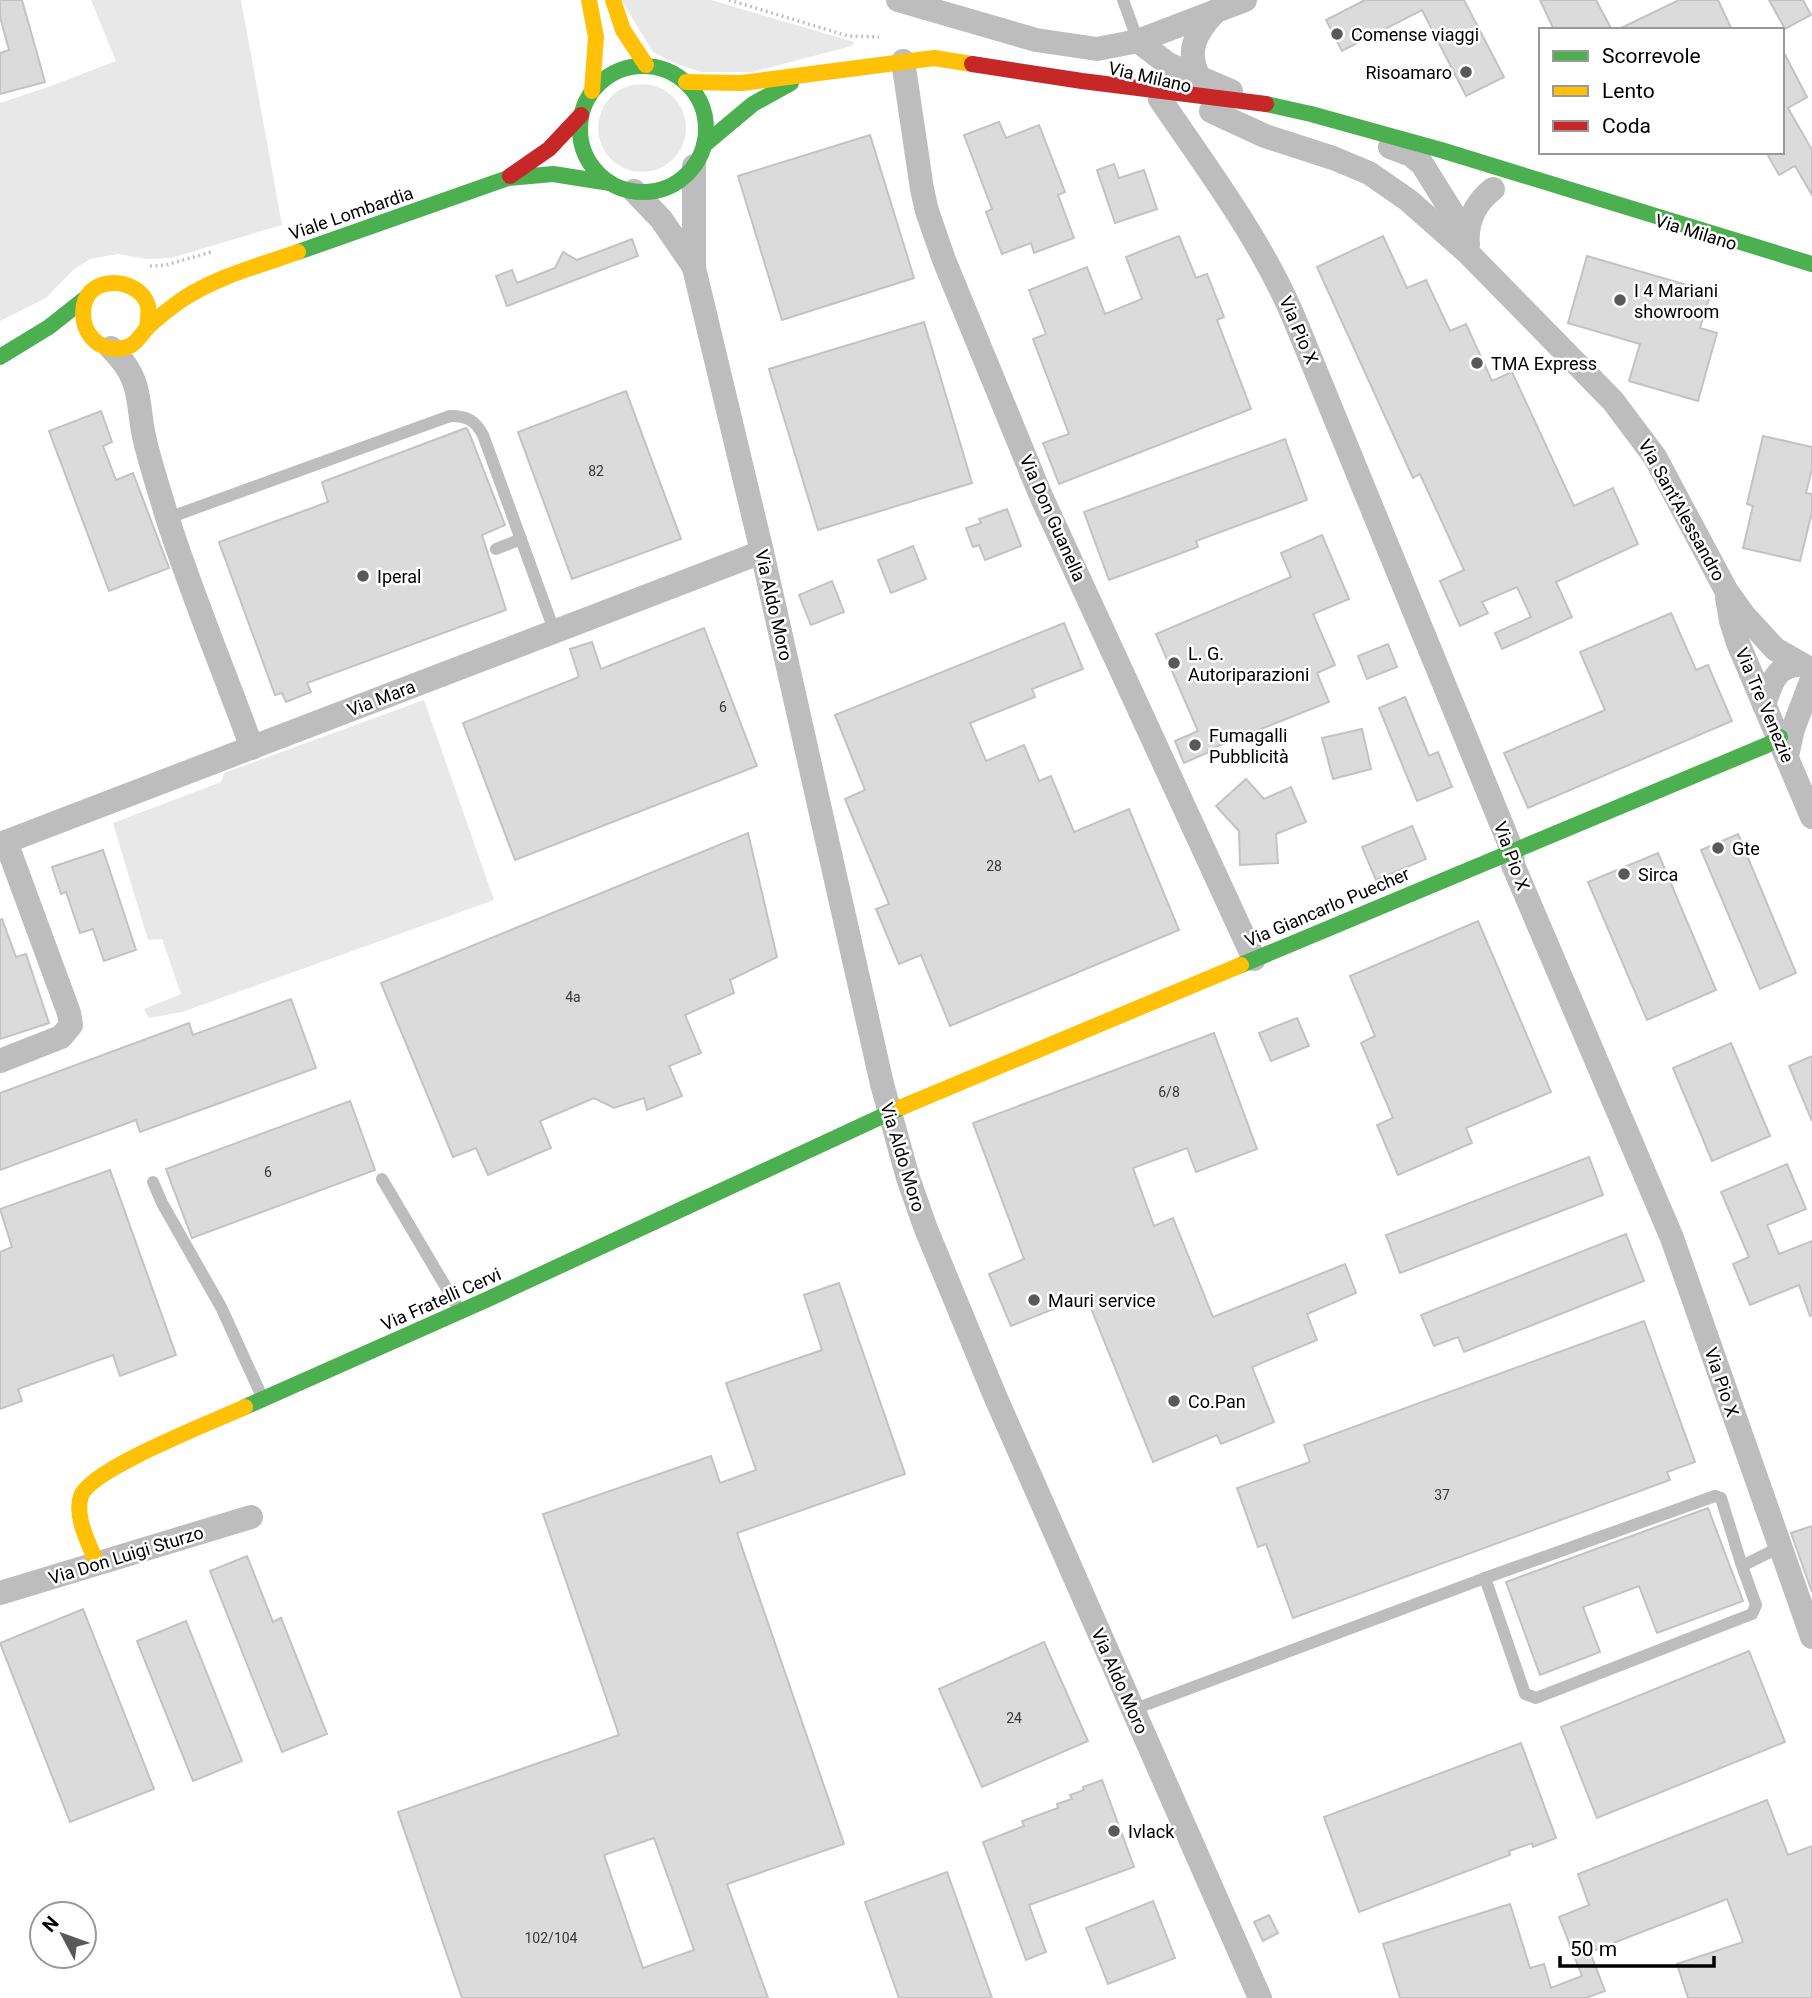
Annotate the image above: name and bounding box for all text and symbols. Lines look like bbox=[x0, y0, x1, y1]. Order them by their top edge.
place label: Comense viaggi bbox=[1351, 24, 1479, 45]
marker: Comense viaggi bbox=[1329, 26, 1345, 42]
legend bbox=[1539, 28, 1784, 154]
text: Scorrevole bbox=[1602, 44, 1701, 68]
street label: Via Milano bbox=[1106, 57, 1194, 97]
place label: Risoamaro bbox=[1365, 62, 1452, 83]
marker: Risoamaro bbox=[1458, 64, 1474, 80]
text: Lento bbox=[1602, 79, 1655, 103]
text: Coda bbox=[1602, 114, 1651, 138]
street label: Viale Lombardia bbox=[286, 182, 416, 244]
street label: Via Milano bbox=[1652, 210, 1740, 254]
place label: I 4 Mariani showroom bbox=[1634, 280, 1719, 322]
marker: I 4 Mariani showroom bbox=[1612, 292, 1628, 308]
street label: Via Pio X bbox=[1275, 293, 1323, 367]
place label: TMA Express bbox=[1491, 353, 1597, 374]
marker: TMA Express bbox=[1469, 355, 1485, 371]
street label: Via Sant'Alessandro bbox=[1634, 435, 1730, 585]
street label: Via Don Guanella bbox=[1016, 451, 1090, 585]
house number: 82 bbox=[588, 463, 604, 479]
street label: Via Aldo Moro bbox=[751, 547, 797, 663]
place label: Iperal bbox=[377, 566, 421, 587]
marker: Iperal bbox=[355, 568, 371, 584]
place label: L. G. Autoriparazioni bbox=[1188, 643, 1309, 685]
street label: Via Tre Venezie bbox=[1731, 644, 1799, 766]
marker: L. G. Autoriparazioni bbox=[1166, 655, 1182, 671]
street label: Via Mara bbox=[344, 675, 418, 721]
house number: 6 bbox=[719, 699, 727, 715]
place label: Fumagalli Pubblicità bbox=[1209, 725, 1289, 767]
marker: Fumagalli Pubblicità bbox=[1187, 737, 1203, 753]
street label: Via Pio X bbox=[1490, 819, 1534, 893]
place label: Gte bbox=[1732, 838, 1760, 859]
marker: Gte bbox=[1710, 840, 1726, 856]
house number: 28 bbox=[986, 858, 1002, 874]
street label: Via Giancarlo Puecher bbox=[1242, 863, 1412, 951]
place label: Sirca bbox=[1638, 864, 1678, 885]
marker: Sirca bbox=[1616, 866, 1632, 882]
house number: 4a bbox=[565, 989, 581, 1005]
house number: 6/8 bbox=[1158, 1084, 1180, 1100]
street label: Via Aldo Moro bbox=[876, 1100, 930, 1214]
house number: 6 bbox=[264, 1164, 272, 1180]
street label: Via Fratelli Cervi bbox=[378, 1263, 504, 1335]
place label: Mauri service bbox=[1048, 1290, 1156, 1311]
marker: Mauri service bbox=[1026, 1292, 1042, 1308]
street label: Via Pio X bbox=[1700, 1345, 1744, 1419]
place label: Co.Pan bbox=[1188, 1391, 1246, 1412]
marker: Co.Pan bbox=[1166, 1393, 1182, 1409]
house number: 37 bbox=[1434, 1487, 1450, 1503]
street label: Via Don Luigi Sturzo bbox=[46, 1521, 206, 1589]
street label: Via Aldo Moro bbox=[1087, 1625, 1153, 1737]
house number: 24 bbox=[1006, 1710, 1022, 1726]
place label: Ivlack bbox=[1128, 1821, 1175, 1842]
marker: Ivlack bbox=[1106, 1823, 1122, 1839]
north arrow bbox=[28, 1900, 98, 1970]
text: N bbox=[37, 1912, 64, 1937]
scale bar bbox=[1560, 1924, 1714, 1968]
house number: 102/104 bbox=[525, 1930, 578, 1946]
text: 50 m bbox=[1570, 1937, 1617, 1961]

